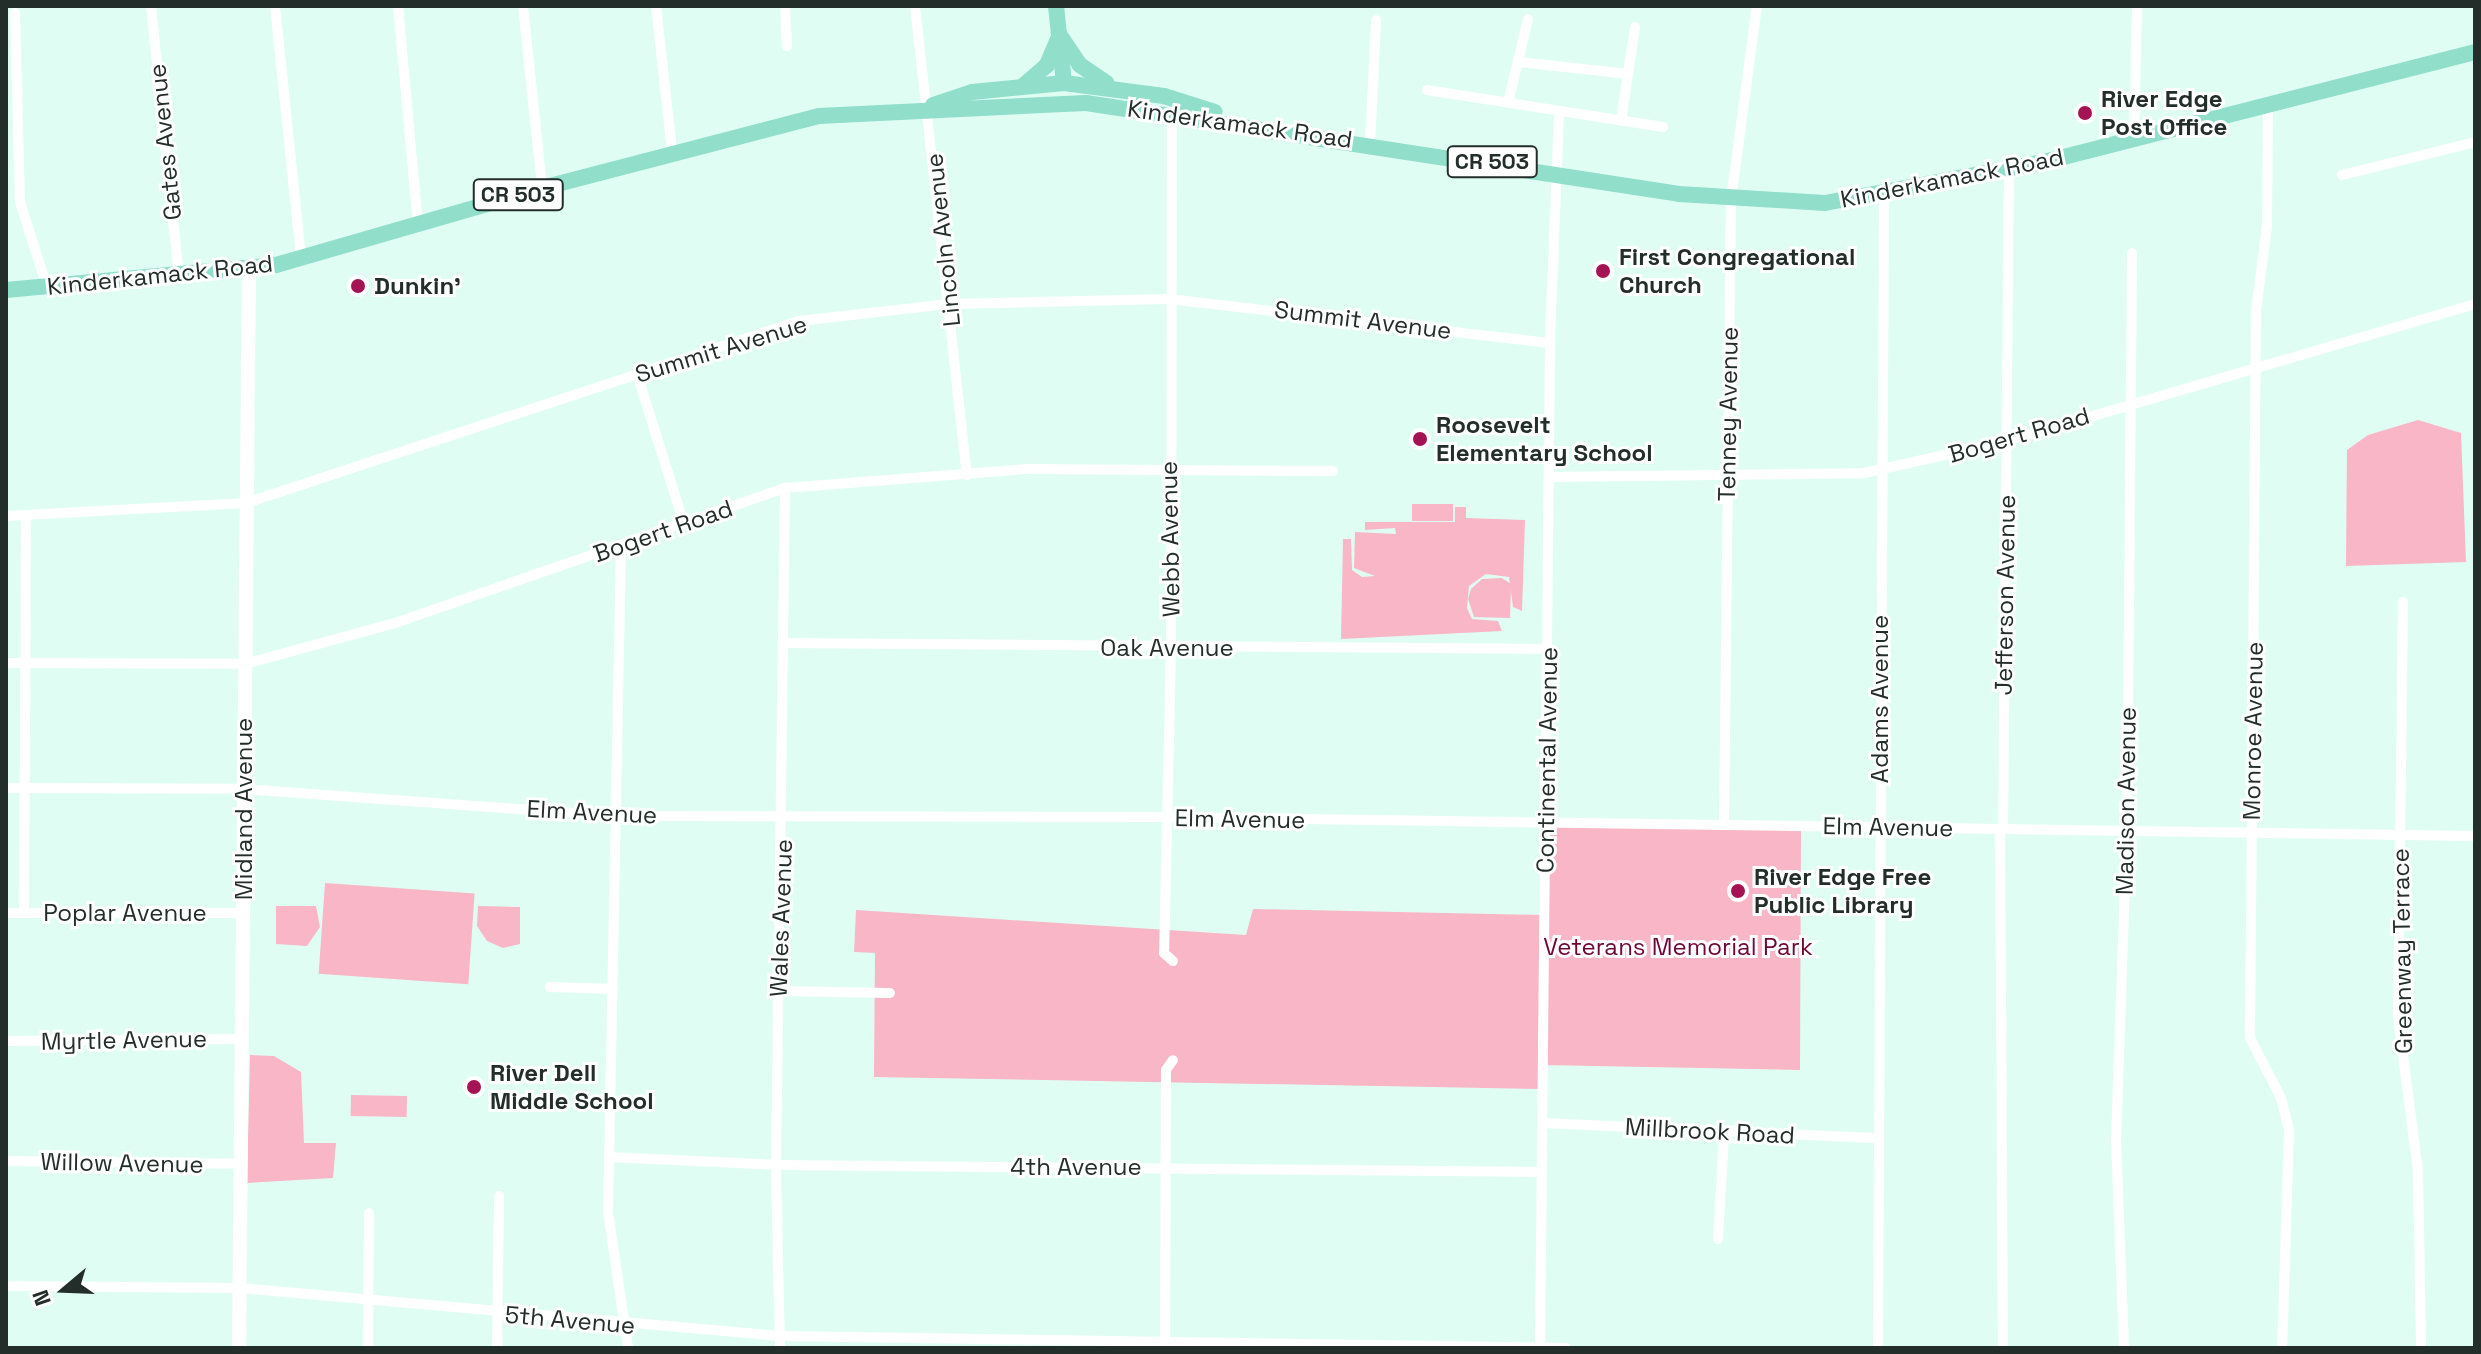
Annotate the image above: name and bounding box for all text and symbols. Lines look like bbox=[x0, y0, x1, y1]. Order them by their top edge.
street label: Gates Avenue bbox=[142, 62, 188, 222]
place label: River Edge Post Office bbox=[2101, 85, 2227, 141]
street label: Kinderkamack Road bbox=[1126, 94, 1354, 154]
marker: River Edge Post Office bbox=[2076, 104, 2094, 122]
street label: Kinderkamack Road bbox=[1838, 142, 2066, 214]
road number: CR 503 bbox=[1446, 144, 1538, 180]
street label: Lincoln Avenue bbox=[920, 152, 966, 328]
road number: CR 503 bbox=[472, 177, 564, 213]
place label: First Congregational Church bbox=[1619, 243, 1855, 299]
street label: Kinderkamack Road bbox=[46, 249, 274, 301]
marker: First Congregational Church bbox=[1594, 262, 1612, 280]
place label: Dunkin' bbox=[374, 272, 461, 300]
marker: Dunkin' bbox=[349, 277, 367, 295]
street label: Summit Avenue bbox=[1273, 295, 1453, 345]
street label: Summit Avenue bbox=[631, 309, 811, 389]
street label: Tenney Avenue bbox=[1712, 326, 1744, 502]
street label: Bogert Road bbox=[1945, 401, 2093, 469]
place label: Roosevelt Elementary School bbox=[1436, 411, 1653, 467]
marker: Roosevelt Elementary School bbox=[1411, 430, 1429, 448]
street label: Webb Avenue bbox=[1154, 460, 1186, 618]
street label: Bogert Road bbox=[590, 494, 736, 568]
street label: Jefferson Avenue bbox=[1989, 494, 2021, 696]
street label: Adams Avenue bbox=[1866, 615, 1894, 783]
street label: Oak Avenue bbox=[1100, 634, 1234, 662]
street label: Monroe Avenue bbox=[2237, 641, 2269, 821]
street label: Continental Avenue bbox=[1531, 647, 1563, 873]
street label: Madison Avenue bbox=[2110, 706, 2142, 896]
street label: Midland Avenue bbox=[230, 718, 258, 900]
street label: Elm Avenue bbox=[526, 794, 658, 830]
street label: Elm Avenue bbox=[1174, 803, 1306, 835]
street label: Elm Avenue bbox=[1822, 811, 1954, 843]
street label: Wales Avenue bbox=[764, 838, 798, 998]
street label: Greenway Terrace bbox=[2386, 848, 2418, 1054]
place label: River Edge Free Public Library bbox=[1754, 863, 1931, 919]
marker: River Edge Free Public Library bbox=[1729, 882, 1747, 900]
street label: Poplar Avenue bbox=[43, 899, 207, 927]
park label: Veterans Memorial Park bbox=[1543, 933, 1813, 961]
street label: Myrtle Avenue bbox=[40, 1024, 208, 1056]
place label: River Dell Middle School bbox=[490, 1059, 654, 1115]
marker: River Dell Middle School bbox=[465, 1078, 483, 1096]
street label: Millbrook Road bbox=[1624, 1112, 1796, 1150]
street label: Willow Avenue bbox=[40, 1147, 204, 1179]
street label: 4th Avenue bbox=[1010, 1153, 1142, 1181]
north arrow bbox=[24, 1250, 104, 1330]
text: N bbox=[26, 1286, 57, 1309]
street label: 5th Avenue bbox=[503, 1300, 637, 1340]

